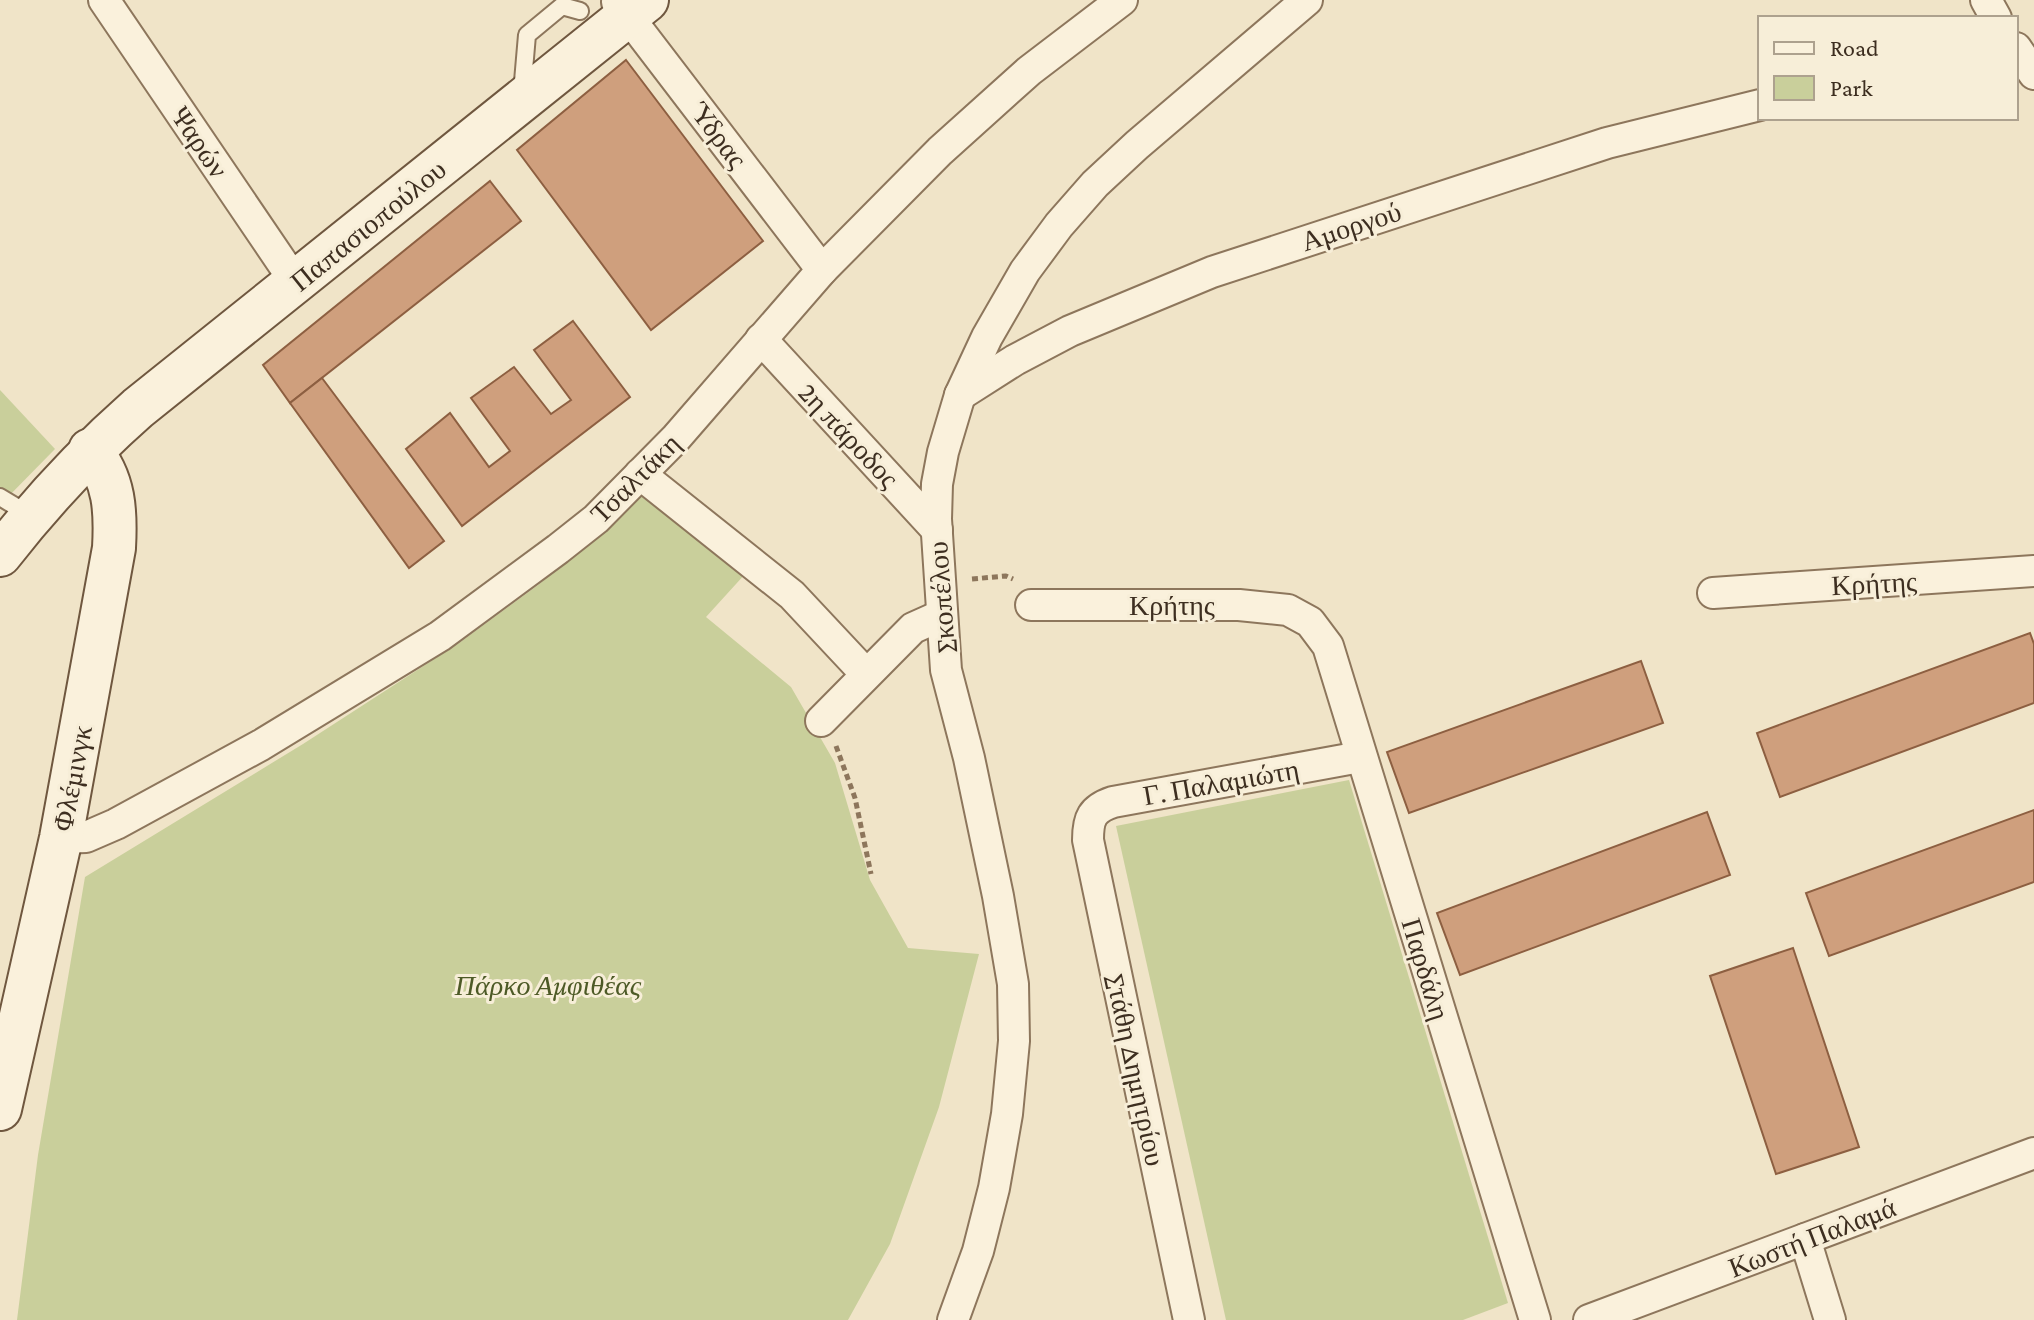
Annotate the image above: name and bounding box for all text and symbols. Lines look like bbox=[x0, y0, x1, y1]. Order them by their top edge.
legend bbox=[1758, 16, 2018, 120]
text: Road bbox=[1830, 34, 1879, 61]
text: Park bbox=[1830, 74, 1873, 101]
street label: Ύδρας bbox=[684, 96, 753, 174]
street label: Ψαρών bbox=[165, 101, 234, 184]
street label: Παπασιοπούλου bbox=[285, 153, 452, 297]
street label: Αμοργού bbox=[1297, 196, 1405, 257]
street label: 2η πάροδος bbox=[792, 377, 905, 494]
street label: Τσαλτάκη bbox=[584, 427, 686, 529]
street label: Σκοπέλου bbox=[922, 540, 961, 654]
street label: Κρήτης bbox=[1830, 566, 1918, 601]
street label: Κρήτης bbox=[1129, 590, 1215, 621]
street label: Φλέμινγκ bbox=[47, 722, 98, 834]
street label: Γ. Παλαμιώτη bbox=[1141, 754, 1301, 811]
street label: Παρδάλη bbox=[1395, 915, 1456, 1024]
park label: Πάρκο Αμφιθέας bbox=[454, 970, 642, 1001]
street label: Στάθη Δημητρίου bbox=[1100, 971, 1171, 1169]
street label: Κωστή Παλαμά bbox=[1724, 1191, 1900, 1284]

